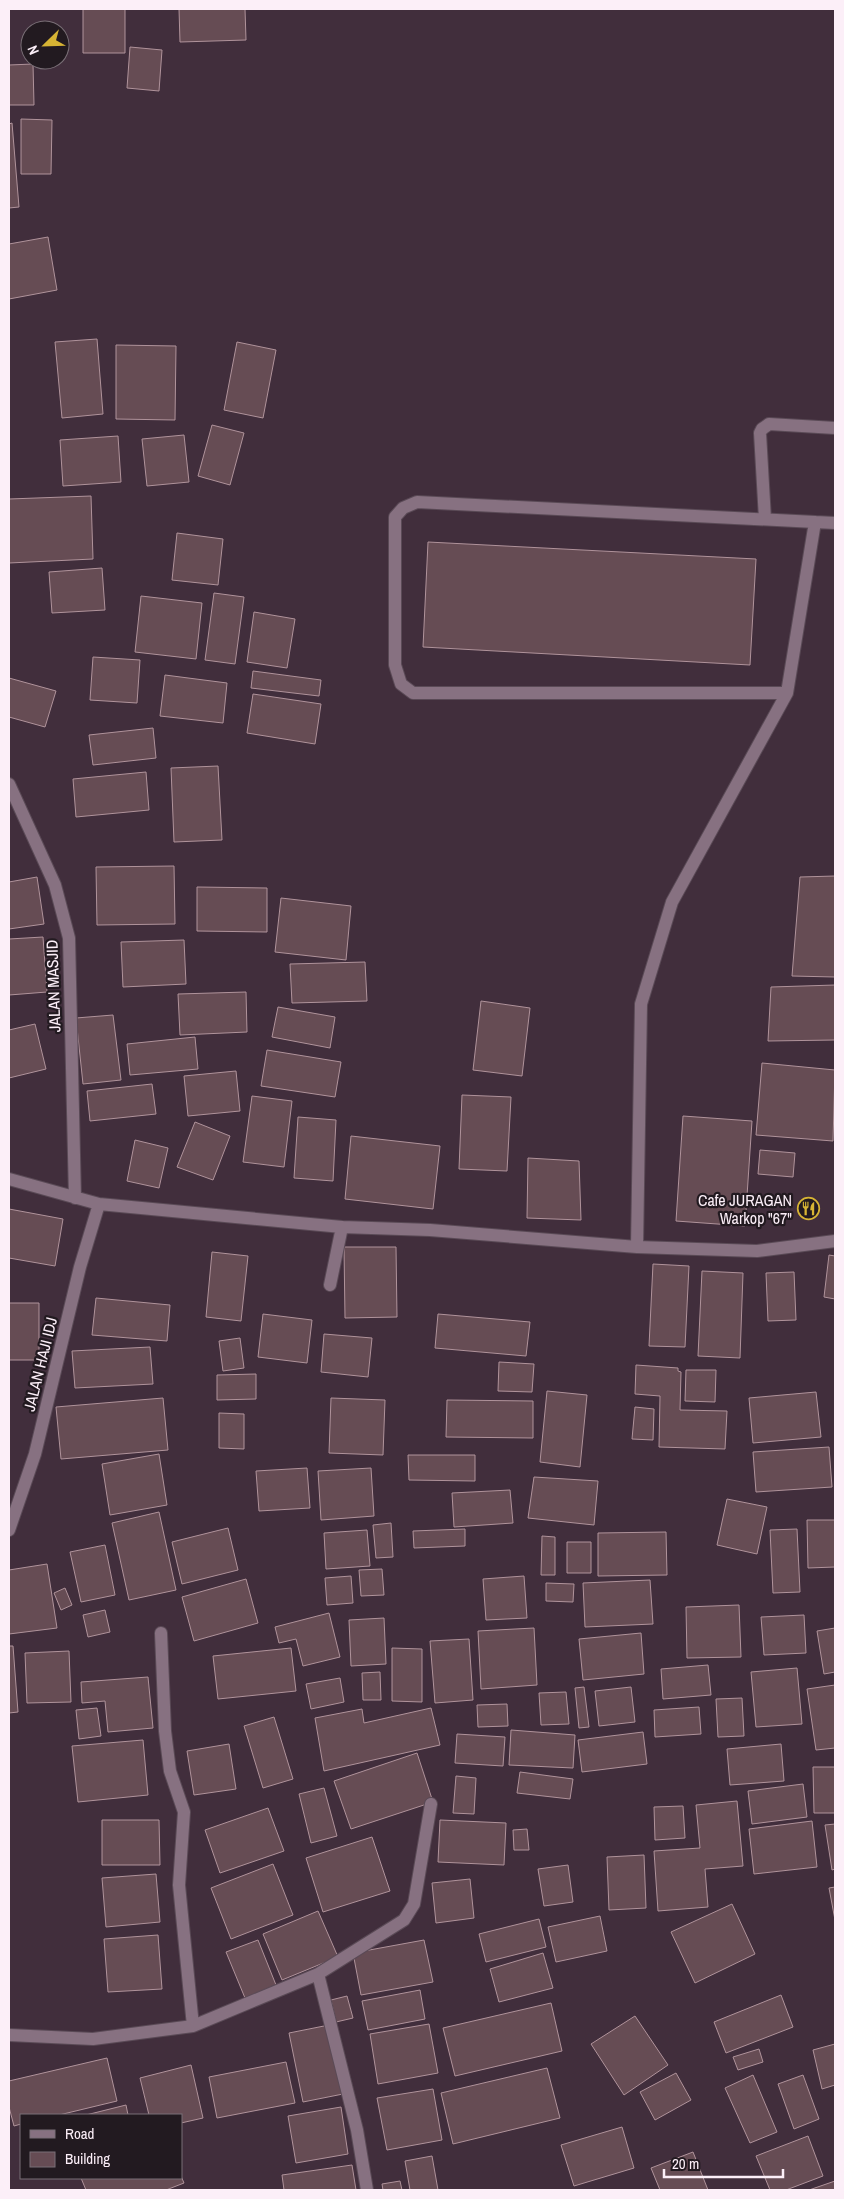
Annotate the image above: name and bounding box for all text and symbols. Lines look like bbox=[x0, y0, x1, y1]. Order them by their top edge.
north arrow bbox=[20, 20, 70, 70]
text: N bbox=[23, 43, 43, 57]
street label: JALAN MASJID bbox=[40, 939, 66, 1033]
place label: Cafe JURAGAN Warkop "67" bbox=[698, 1189, 792, 1229]
restaurant icon: Cafe JURAGAN Warkop "67" bbox=[796, 1197, 820, 1221]
street label: JALAN HAJI IDJ bbox=[18, 1315, 62, 1413]
legend bbox=[20, 2114, 182, 2179]
text: Road bbox=[65, 2123, 94, 2144]
scale bar bbox=[664, 2146, 783, 2178]
text: Building bbox=[65, 2148, 110, 2169]
text: 20 m bbox=[672, 2153, 699, 2174]

